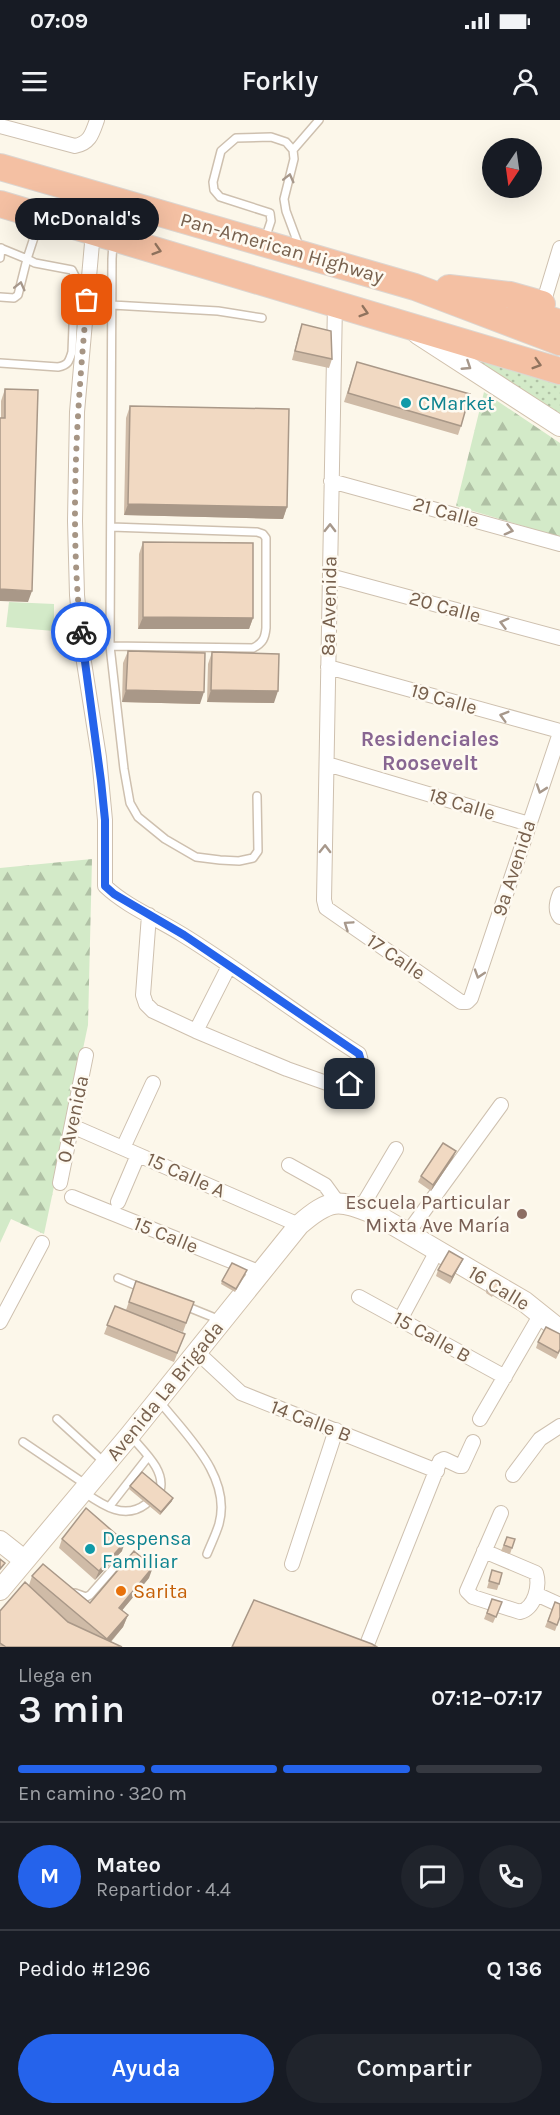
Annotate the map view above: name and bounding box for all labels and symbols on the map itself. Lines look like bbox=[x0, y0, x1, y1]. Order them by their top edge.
north arrow bbox=[482, 138, 542, 198]
one-way arrow bbox=[282, 174, 295, 184]
callout: McDonald's bbox=[15, 198, 159, 240]
street label: Pan-American Highway bbox=[178, 208, 386, 288]
one-way arrow bbox=[151, 243, 162, 255]
pin bbox=[61, 274, 112, 325]
one-way arrow bbox=[12, 281, 25, 291]
one-way arrow bbox=[358, 305, 369, 317]
one-way arrow bbox=[531, 357, 542, 369]
one-way arrow bbox=[460, 359, 471, 370]
place label: CMarket bbox=[418, 392, 495, 415]
marker: CMarket bbox=[399, 396, 413, 410]
street label: 21 Calle bbox=[410, 492, 482, 532]
one-way arrow bbox=[504, 522, 514, 535]
one-way arrow bbox=[324, 524, 337, 533]
street label: 8a Avenida bbox=[317, 556, 341, 656]
street label: 20 Calle bbox=[407, 586, 483, 628]
courier bbox=[51, 602, 111, 662]
one-way arrow bbox=[499, 617, 509, 630]
street label: 19 Calle bbox=[408, 679, 480, 719]
one-way arrow bbox=[499, 711, 510, 723]
district label: Residenciales Roosevelt bbox=[361, 727, 499, 775]
street label: 18 Calle bbox=[426, 783, 498, 825]
one-way arrow bbox=[535, 783, 548, 794]
street label: 9a Avenida bbox=[488, 817, 540, 919]
one-way arrow bbox=[319, 845, 332, 854]
one-way arrow bbox=[344, 921, 355, 932]
street label: 17 Calle bbox=[362, 929, 430, 985]
one-way arrow bbox=[474, 968, 486, 979]
pin bbox=[324, 1058, 375, 1109]
street label: 0 Avenida bbox=[53, 1073, 93, 1165]
street label: 15 Calle A bbox=[143, 1147, 229, 1203]
place label: Escuela Particular Mixta Ave María bbox=[345, 1191, 511, 1237]
marker: Escuela Particular Mixta Ave María bbox=[515, 1207, 529, 1221]
street label: 15 Calle bbox=[130, 1212, 202, 1258]
street label: 16 Calle bbox=[464, 1261, 534, 1315]
street label: 15 Calle B bbox=[389, 1306, 475, 1368]
street label: Avenida La Brigada bbox=[102, 1317, 228, 1465]
street label: 14 Calle B bbox=[267, 1395, 355, 1447]
place label: Despensa Familiar bbox=[102, 1527, 192, 1573]
marker: Despensa Familiar bbox=[83, 1542, 97, 1556]
place label: Sarita bbox=[133, 1580, 188, 1603]
marker: Sarita bbox=[114, 1584, 128, 1598]

